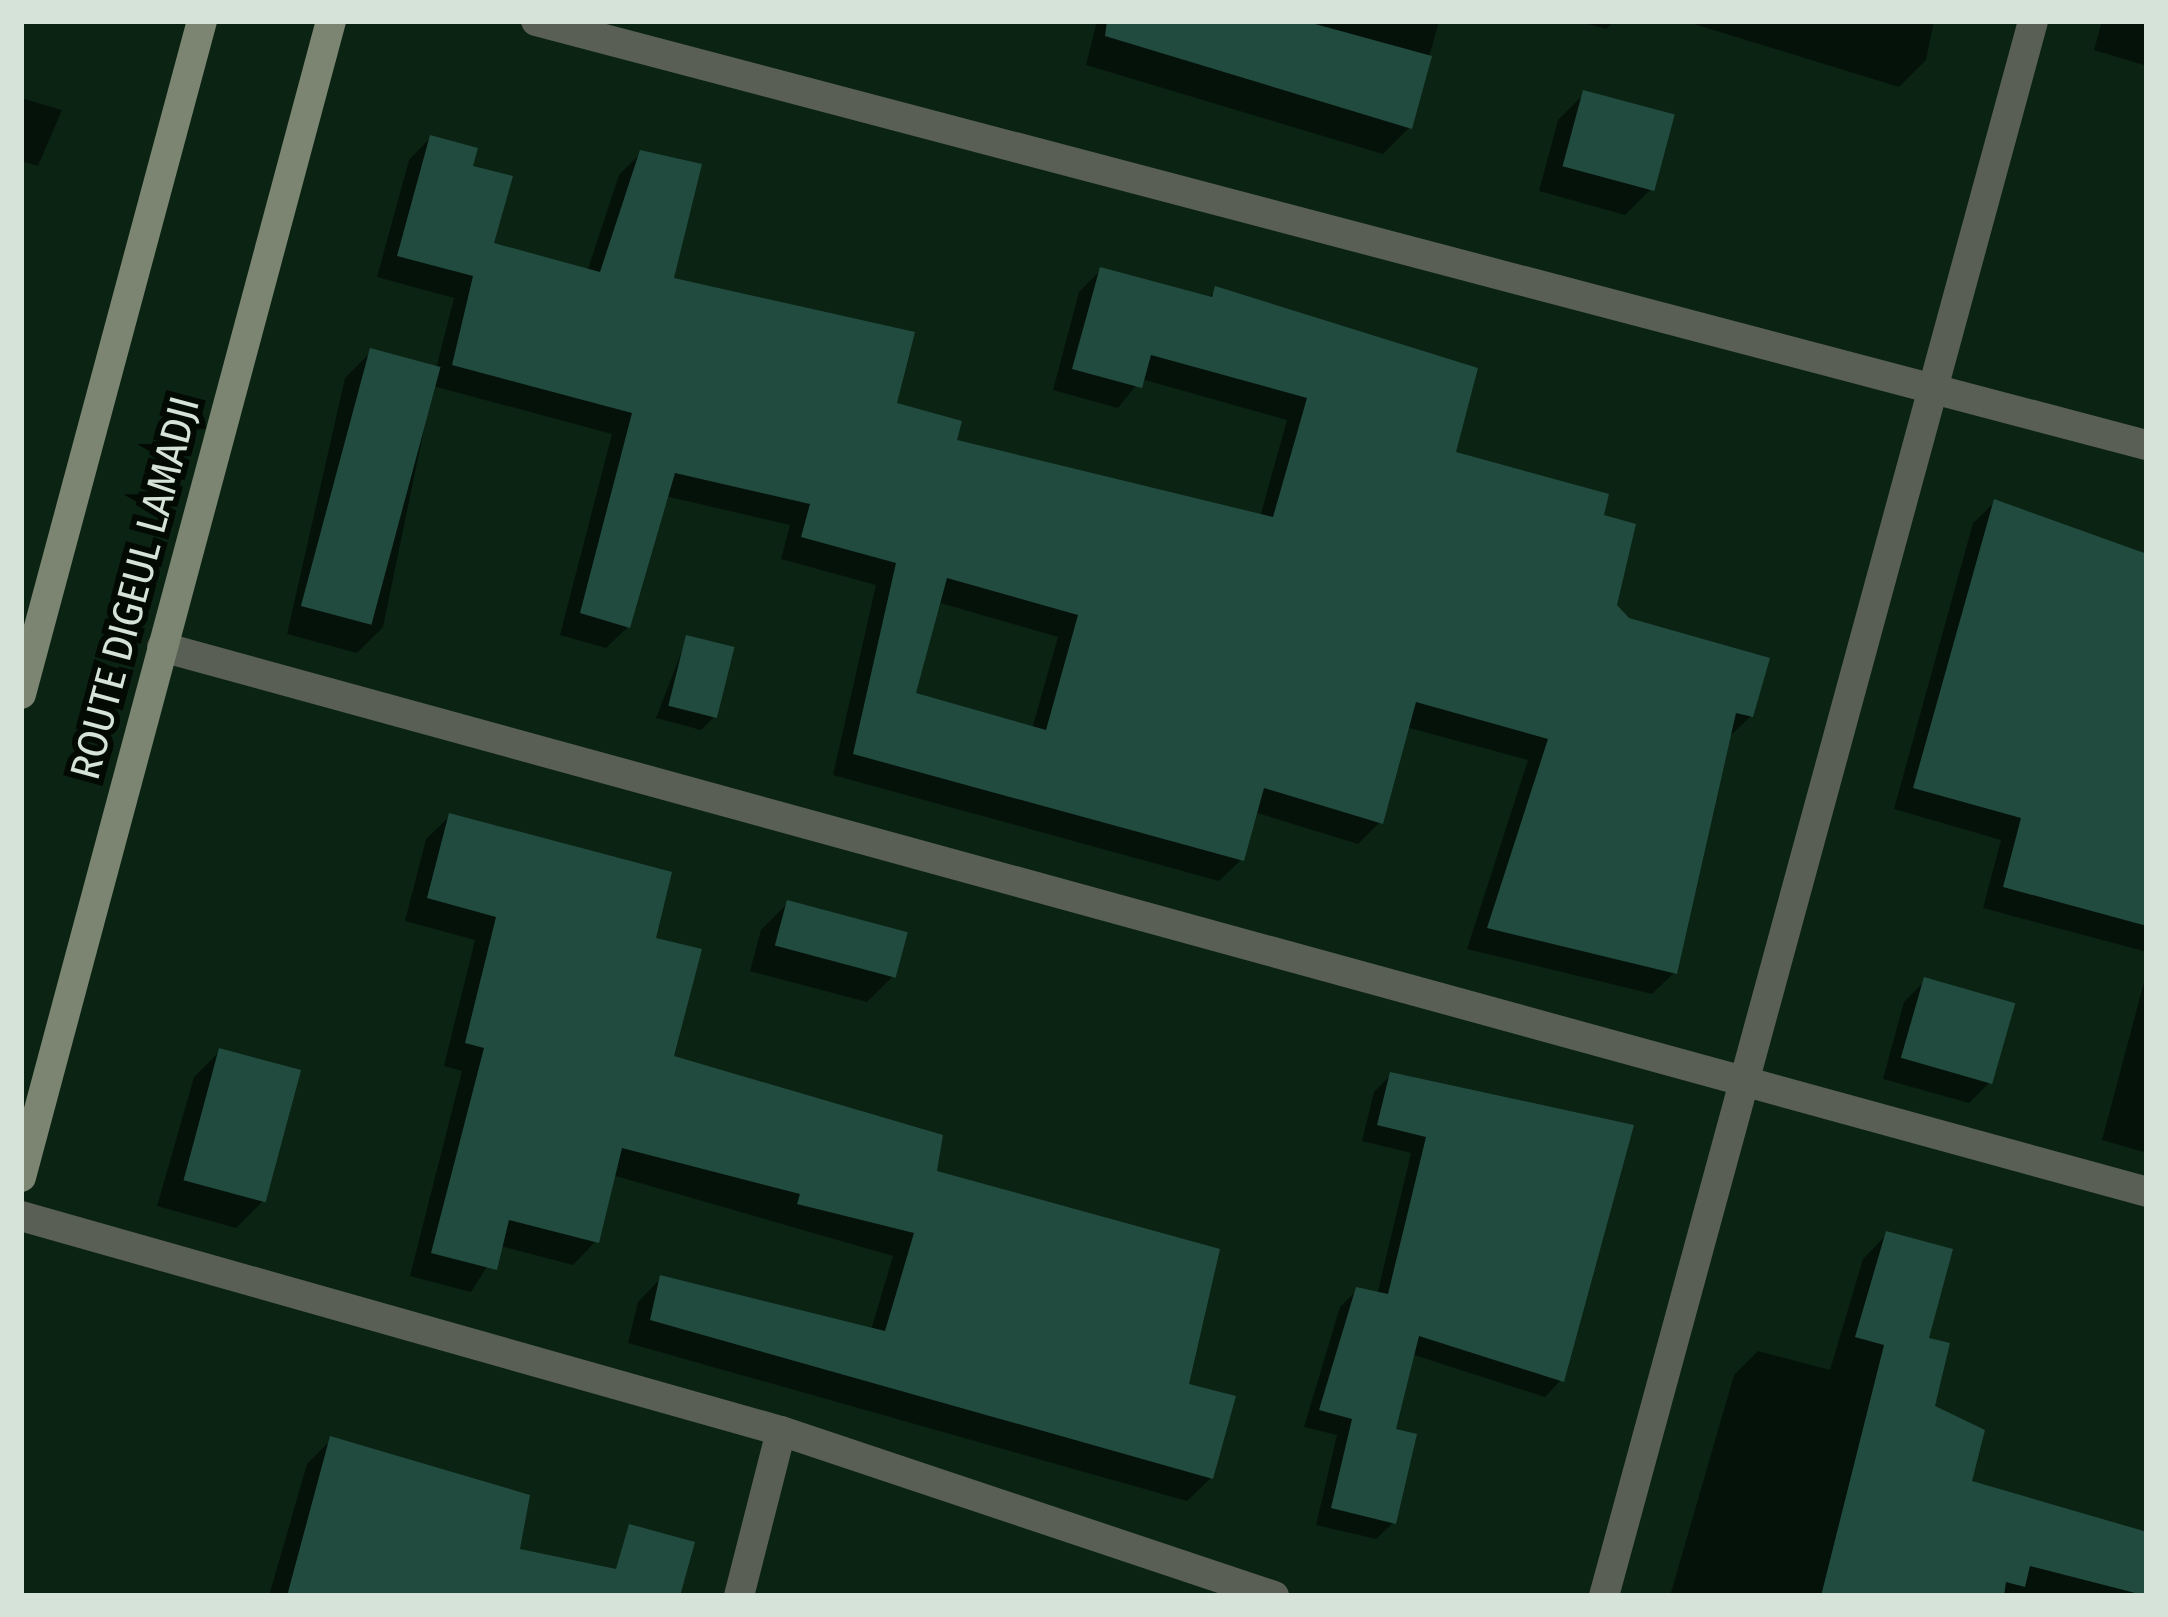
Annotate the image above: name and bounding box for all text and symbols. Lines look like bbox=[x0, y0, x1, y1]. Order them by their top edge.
street label: ROUTE DIGEUL LAMADJI bbox=[60, 391, 210, 785]

